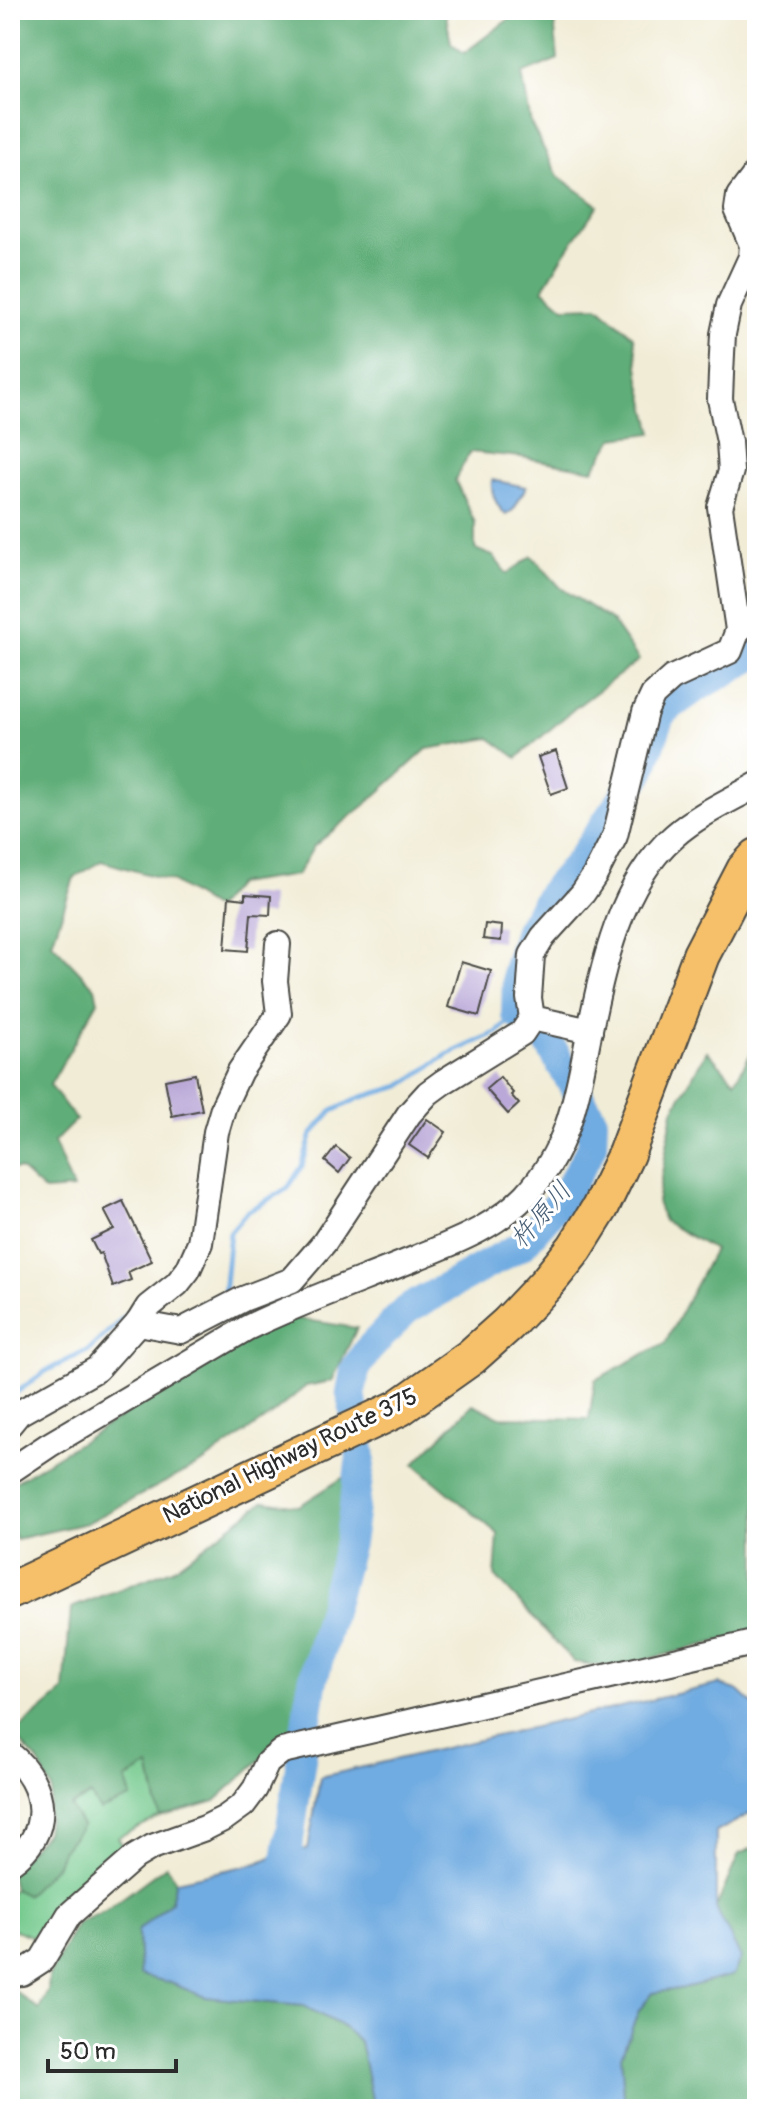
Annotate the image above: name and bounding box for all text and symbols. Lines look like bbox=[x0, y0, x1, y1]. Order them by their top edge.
water label: 杵原川 bbox=[503, 1175, 579, 1255]
street label: National Highway Route 375 bbox=[158, 1382, 422, 1530]
scale bar bbox=[48, 2023, 176, 2073]
text: 50 m bbox=[60, 2037, 116, 2066]

